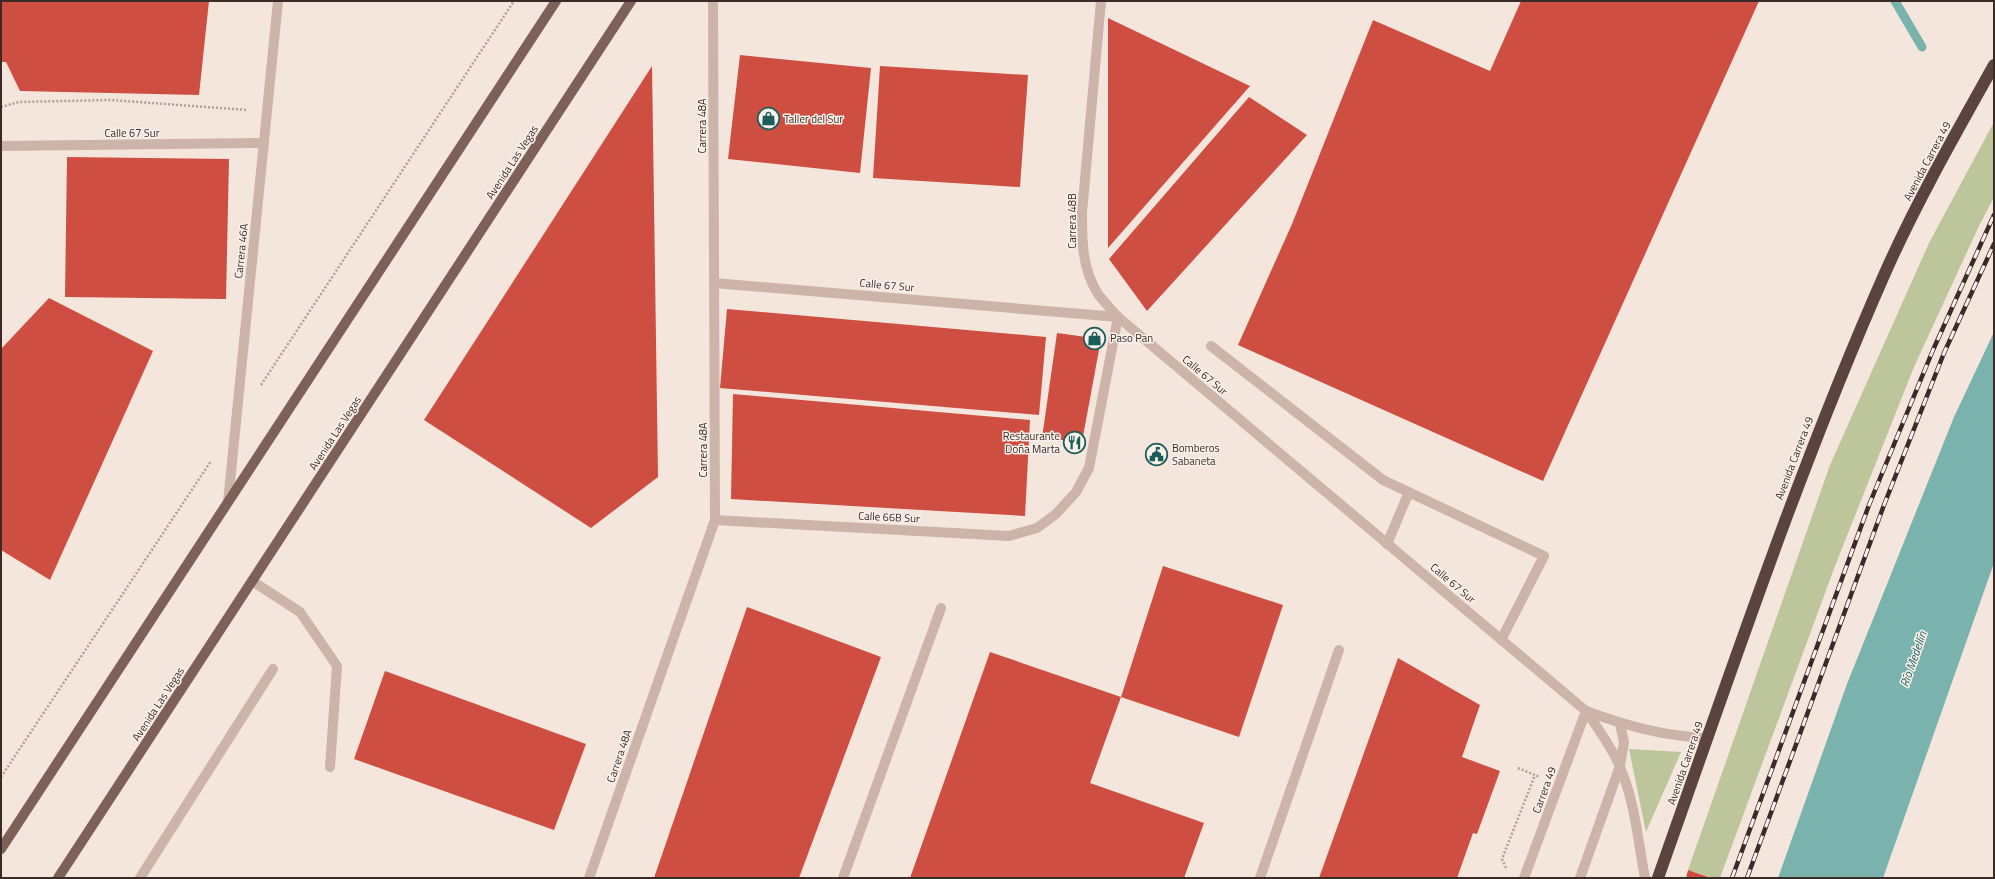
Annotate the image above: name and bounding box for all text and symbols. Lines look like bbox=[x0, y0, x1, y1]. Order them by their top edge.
street label: Carrera 48A bbox=[694, 98, 710, 154]
shop icon: Taller del Sur bbox=[755, 106, 781, 132]
place label: Taller del Sur bbox=[784, 111, 843, 127]
street label: Avenida Carrera 49 bbox=[1899, 118, 1955, 204]
street label: Avenida Las Vegas bbox=[482, 122, 542, 202]
street label: Calle 67 Sur bbox=[105, 125, 160, 141]
street label: Carrera 48B bbox=[1064, 193, 1080, 249]
street label: Carrera 46A bbox=[230, 222, 252, 279]
street label: Calle 67 Sur bbox=[859, 275, 915, 295]
shop icon: Paso Pan bbox=[1081, 325, 1107, 351]
place label: Paso Pan bbox=[1110, 330, 1153, 346]
street label: Calle 67 Sur bbox=[1179, 351, 1231, 399]
street label: Avenida Las Vegas bbox=[305, 393, 365, 473]
street label: Avenida Carrera 49 bbox=[1771, 414, 1817, 502]
street label: Carrera 48A bbox=[695, 422, 711, 478]
place label: Restaurante Doña Marta bbox=[1003, 428, 1060, 457]
restaurant icon: Restaurante Doña Marta bbox=[1062, 429, 1088, 455]
place label: Bomberos Sabaneta bbox=[1172, 440, 1220, 469]
public building icon: Bomberos Sabaneta bbox=[1144, 441, 1170, 467]
street label: Calle 66B Sur bbox=[858, 507, 920, 527]
street label: Calle 67 Sur bbox=[1427, 559, 1479, 607]
water label: Río Medellín bbox=[1895, 628, 1932, 689]
street label: Avenida Las Vegas bbox=[128, 664, 188, 744]
street label: Avenida Carrera 49 bbox=[1663, 719, 1707, 807]
street label: Carrera 48A bbox=[602, 727, 636, 785]
street label: Carrera 49 bbox=[1528, 764, 1560, 816]

